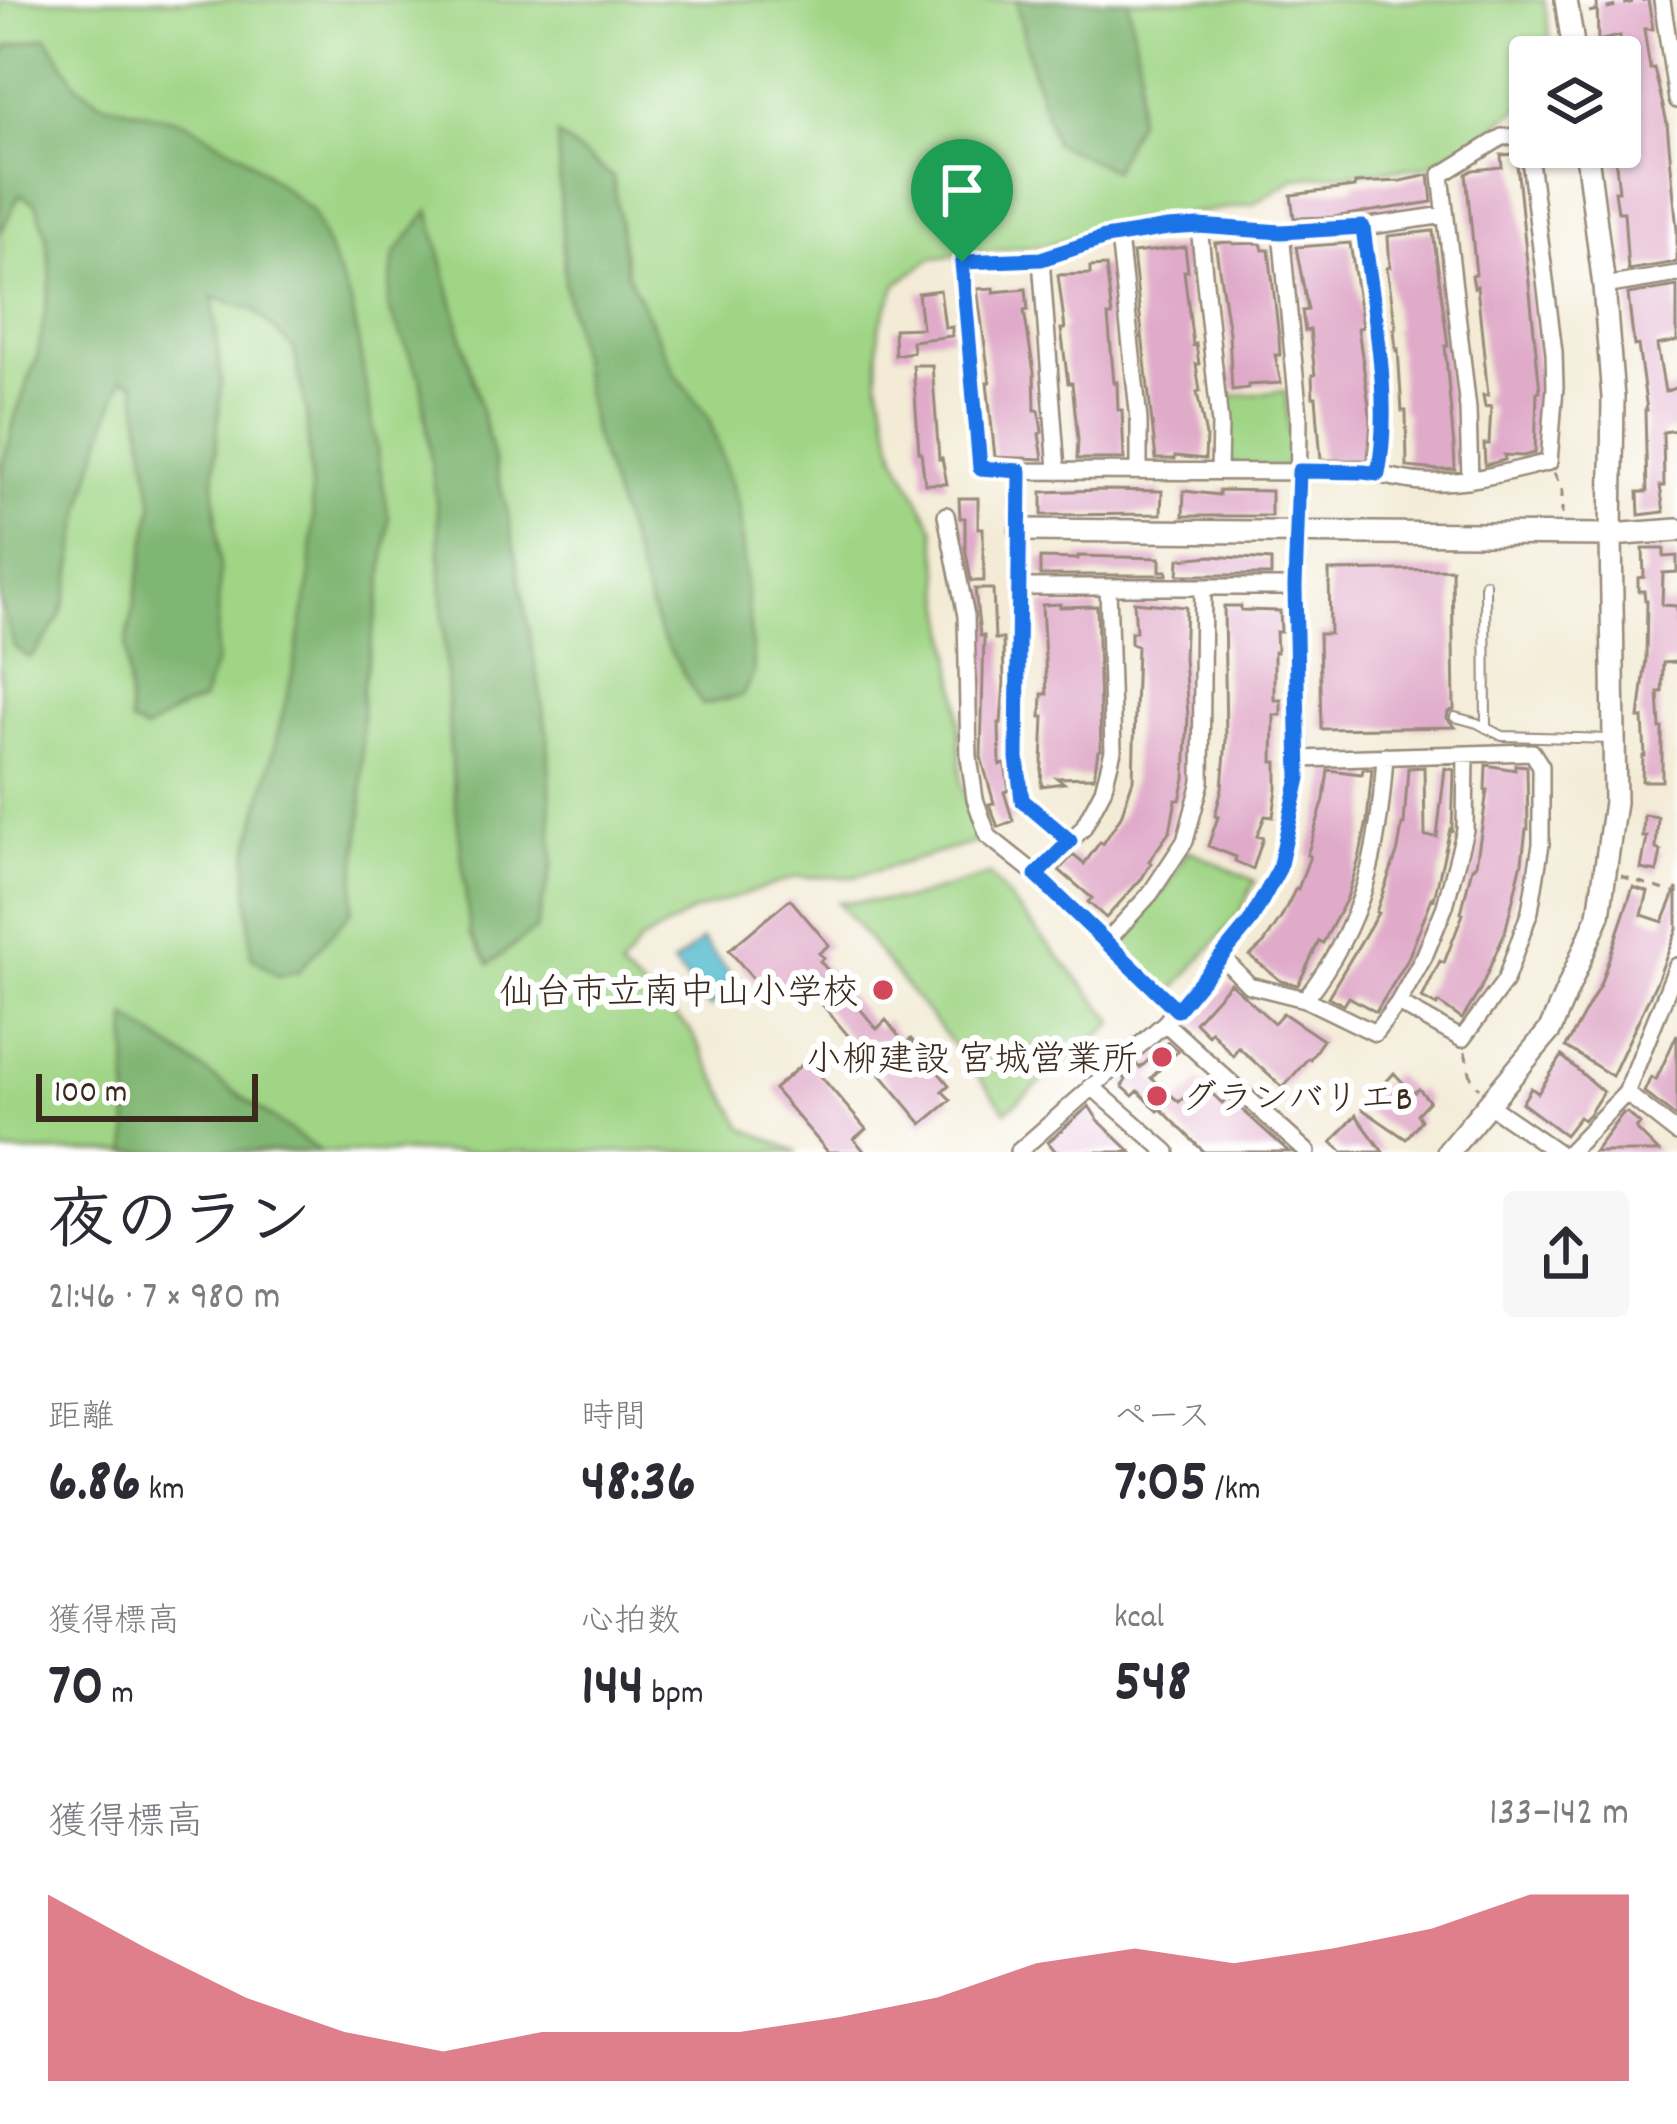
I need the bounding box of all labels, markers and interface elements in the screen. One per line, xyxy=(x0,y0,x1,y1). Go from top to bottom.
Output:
map controls xyxy=(1509,36,1641,168)
button: layers xyxy=(1509,36,1641,168)
pin xyxy=(911,139,1013,262)
icon: arrive xyxy=(929,157,995,223)
place label: 仙台市立南中山小学校 xyxy=(499,970,859,1022)
marker: 仙台市立南中山小学校 xyxy=(870,977,896,1003)
place label: 小柳建設 宮城営業所 xyxy=(806,1037,1138,1089)
marker: 小柳建設 宮城営業所 xyxy=(1149,1044,1175,1070)
scale bar xyxy=(36,1068,258,1121)
text: 100 m xyxy=(54,1071,127,1118)
place label: グランバリエB xyxy=(1181,1076,1413,1128)
marker: グランバリエB xyxy=(1144,1083,1170,1109)
text: 夜のラン xyxy=(48,1180,312,1274)
button: share xyxy=(1503,1191,1629,1317)
text: 21:46 · 7 × 980 m xyxy=(48,1272,281,1327)
text: 距離 xyxy=(48,1396,114,1443)
text: 時間 xyxy=(581,1396,647,1443)
text: ペース xyxy=(1114,1396,1211,1443)
text: 6.86 xyxy=(48,1443,141,1529)
text: 48:36 xyxy=(581,1443,696,1529)
text: 7:05 xyxy=(1114,1443,1207,1529)
text: km xyxy=(141,1468,185,1515)
text: /km xyxy=(1207,1468,1261,1515)
text: kcal xyxy=(1114,1596,1164,1643)
text: 獲得標高 xyxy=(48,1600,180,1647)
text: 心拍数 xyxy=(581,1600,680,1647)
text: 548 xyxy=(1114,1643,1191,1729)
text: 70 xyxy=(48,1647,104,1733)
text: 144 xyxy=(581,1647,644,1733)
text: m xyxy=(104,1672,134,1719)
text: bpm xyxy=(644,1672,704,1719)
text: 133–142 m xyxy=(1489,1788,1629,1843)
text: 獲得標高 xyxy=(48,1798,204,1853)

